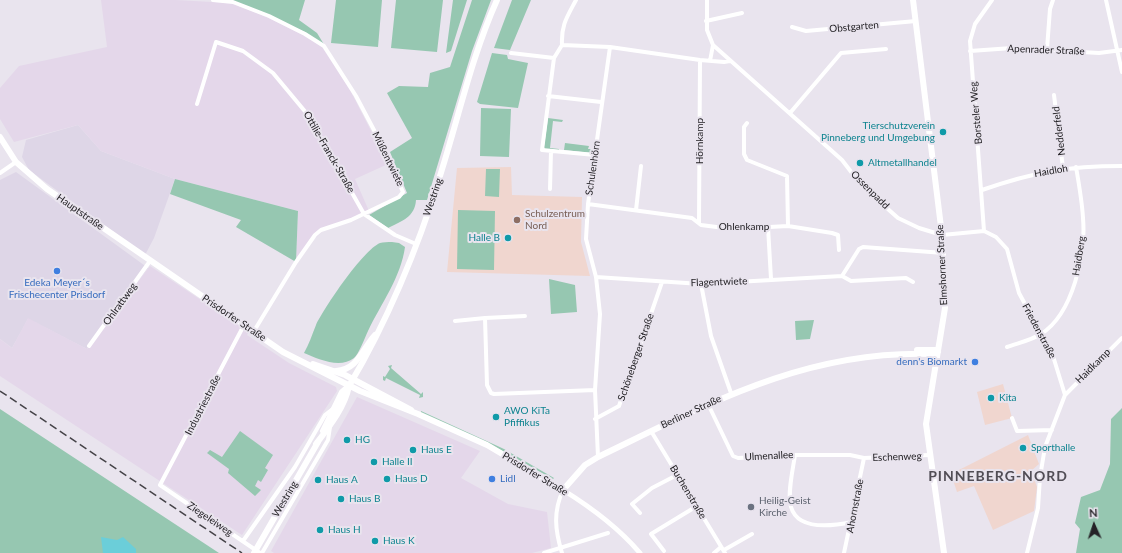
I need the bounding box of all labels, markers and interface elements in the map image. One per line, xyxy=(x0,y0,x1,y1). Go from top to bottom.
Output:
street label: Obstgarten xyxy=(829,19,879,35)
street label: Apenrader Straße xyxy=(1007,43,1085,57)
street label: Borsteler Weg xyxy=(967,81,985,145)
street label: Nedderfeld xyxy=(1050,106,1068,156)
street label: Ottilie-Franck-Straße xyxy=(301,109,357,195)
street label: Hörnkamp xyxy=(694,118,706,164)
place label: Tierschutzverein Pinneberg und Umgebung xyxy=(821,120,935,144)
marker: Tierschutzverein Pinneberg und Umgebung xyxy=(938,127,948,137)
street label: Müßentwiete xyxy=(370,130,406,188)
street label: Schulenhörn xyxy=(583,140,603,196)
place label: Altmetallhandel xyxy=(868,157,937,169)
marker: Altmetallhandel xyxy=(855,158,865,168)
street label: Haidloh xyxy=(1033,162,1069,180)
street label: Ossenpadd xyxy=(848,168,892,212)
street label: Westring xyxy=(421,176,445,218)
street label: Hauptstraße xyxy=(54,191,106,233)
place label: Schulzentrum Nord xyxy=(525,208,585,232)
marker: Schulzentrum Nord xyxy=(512,215,522,225)
street label: Ohlenkamp xyxy=(719,221,769,233)
street label: Elmshorner Straße xyxy=(934,224,950,306)
place label: Halle B xyxy=(469,232,500,244)
marker: Halle B xyxy=(503,233,513,243)
street label: Haidberg xyxy=(1070,235,1088,277)
marker: Edeka Meyer´s Frischecenter Prisdorf xyxy=(52,266,62,276)
street label: Flagentwiete xyxy=(690,275,748,289)
place label: Edeka Meyer´s Frischecenter Prisdorf xyxy=(9,277,105,300)
street label: Ohlrattweg xyxy=(101,280,139,328)
street label: Prisdorfer Straße xyxy=(200,292,268,344)
street label: Friedenstraße xyxy=(1019,301,1059,361)
street label: Schöneberger Straße xyxy=(615,312,657,402)
street label: Haidkamp xyxy=(1073,346,1113,386)
place label: denn's Biomarkt xyxy=(896,356,967,368)
marker: denn's Biomarkt xyxy=(970,357,980,367)
street label: Industriestraße xyxy=(183,373,223,437)
place label: Kita xyxy=(999,392,1017,404)
street label: Berliner Straße xyxy=(659,393,723,431)
marker: Kita xyxy=(986,393,996,403)
place label: AWO KiTa Pfiffikus xyxy=(504,405,550,428)
marker: AWO KiTa Pfiffikus xyxy=(491,412,501,422)
place label: HG xyxy=(355,434,370,446)
marker: HG xyxy=(342,435,352,445)
place label: Sporthalle xyxy=(1031,442,1075,454)
marker: Sporthalle xyxy=(1018,443,1028,453)
place label: Haus E xyxy=(421,444,452,456)
marker: Haus E xyxy=(408,445,418,455)
street label: Ulmenallee xyxy=(744,449,794,463)
street label: Prisdorfer Straße xyxy=(500,450,570,498)
street label: Eschenweg xyxy=(872,450,922,464)
place label: Halle II xyxy=(382,456,413,468)
marker: Halle II xyxy=(369,457,379,467)
street label: Buchenstraße xyxy=(667,463,709,521)
district label: PINNEBERG-NORD xyxy=(928,468,1068,484)
place label: Haus D xyxy=(395,473,428,485)
place label: Lidl xyxy=(500,473,515,485)
place label: Haus A xyxy=(326,474,358,486)
marker: Haus D xyxy=(382,474,392,484)
marker: Lidl xyxy=(487,474,497,484)
marker: Haus A xyxy=(313,475,323,485)
street label: Ahornstraße xyxy=(844,478,866,534)
street label: Westring xyxy=(270,479,300,519)
place label: Haus B xyxy=(349,493,380,505)
marker: Haus B xyxy=(336,494,346,504)
place label: Heilig-Geist Kirche xyxy=(759,495,811,518)
street label: Ziegeleiweg xyxy=(185,499,235,539)
marker: Heilig-Geist Kirche xyxy=(746,502,756,512)
north arrow xyxy=(1074,505,1114,545)
text: N xyxy=(1089,506,1098,519)
place label: Haus H xyxy=(328,524,361,536)
marker: Haus H xyxy=(315,525,325,535)
place label: Haus K xyxy=(383,535,415,547)
marker: Haus K xyxy=(370,536,380,546)

